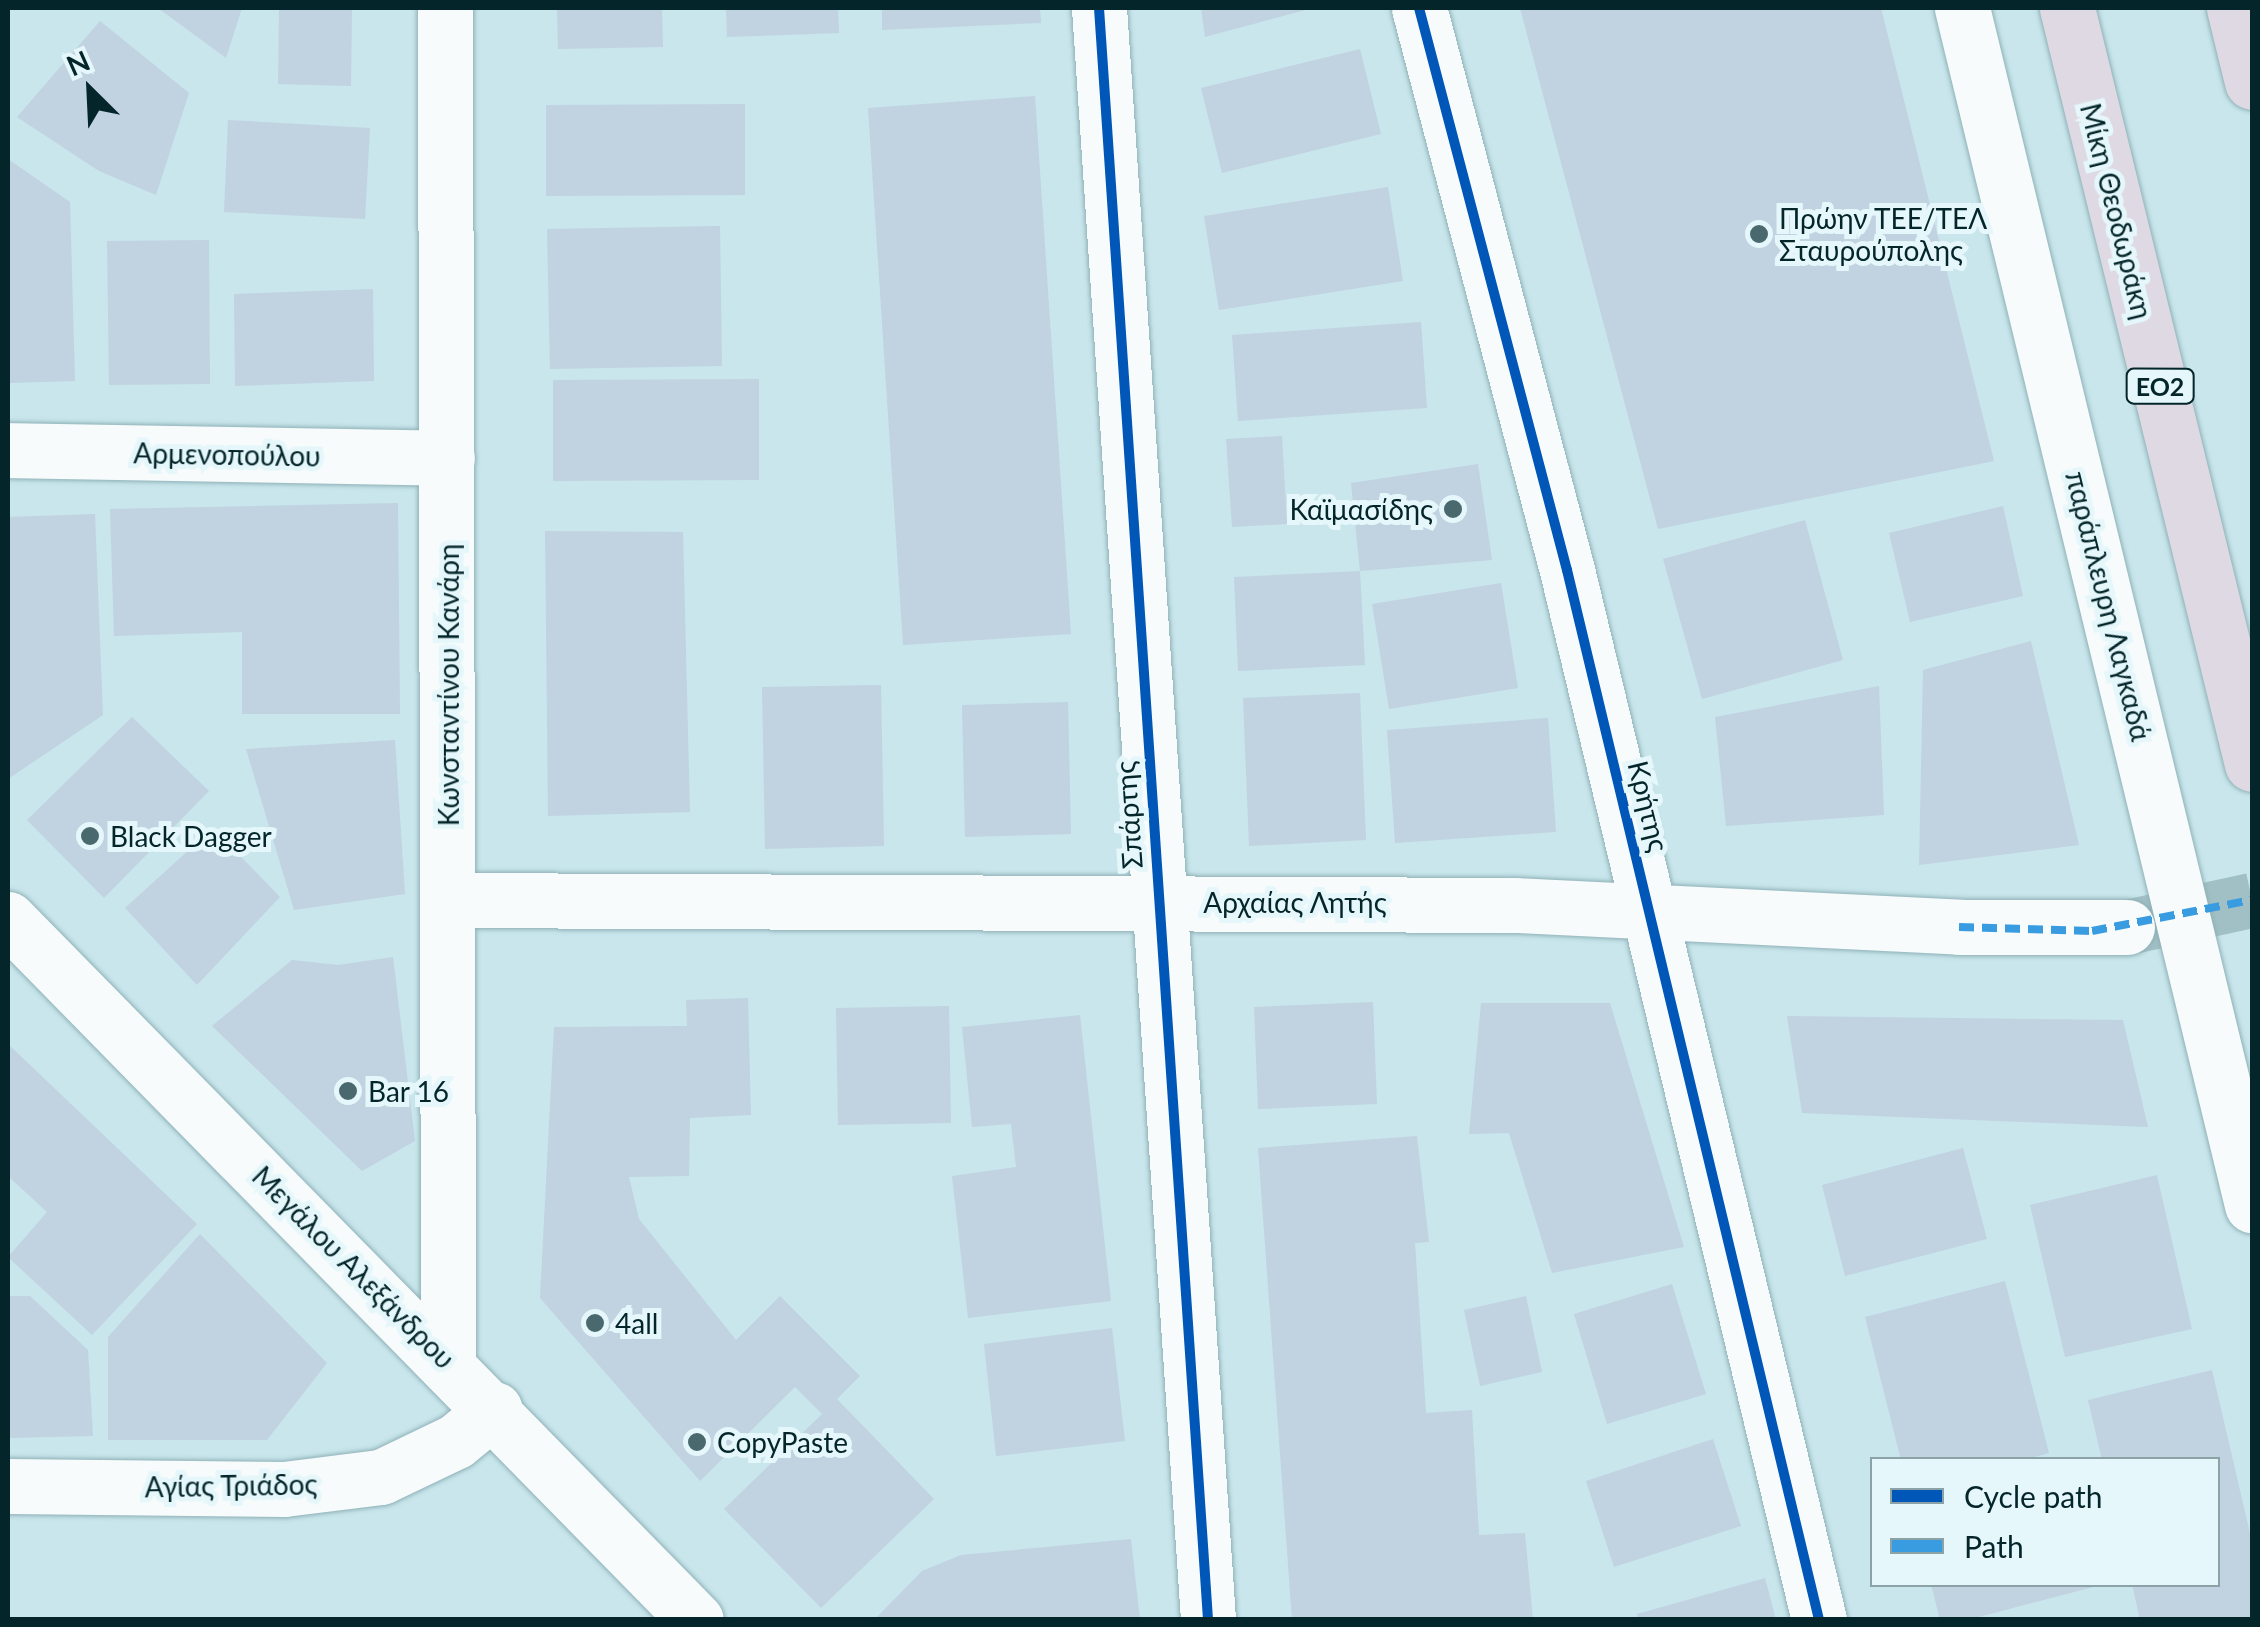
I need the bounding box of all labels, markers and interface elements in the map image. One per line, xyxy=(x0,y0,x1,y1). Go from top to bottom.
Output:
north arrow xyxy=(40,40,140,140)
text: N xyxy=(61,43,95,83)
street label: Μίκη Θεοδωράκη xyxy=(2074,100,2160,322)
place label: Πρώην ΤΕΕ/ΤΕΛ Σταυρούπολης xyxy=(1779,201,1988,267)
marker: Πρώην ΤΕΕ/ΤΕΛ Σταυρούπολης xyxy=(1748,223,1770,245)
road number: ΕΟ2 xyxy=(2125,366,2195,406)
street label: Αρμενοπούλου xyxy=(133,436,321,472)
street label: παράπλευρη Λαγκαδά xyxy=(2059,467,2159,745)
place label: Καϊμασίδης xyxy=(1290,492,1433,526)
marker: Καϊμασίδης xyxy=(1442,498,1464,520)
street label: Κωνσταντίνου Κανάρη xyxy=(431,544,465,826)
street label: Κρήτης xyxy=(1621,757,1677,855)
street label: Σπάρτης xyxy=(1107,760,1149,870)
place label: Black Dagger xyxy=(110,819,272,853)
marker: Black Dagger xyxy=(79,825,101,847)
street label: Αρχαίας Λητής xyxy=(1203,885,1387,919)
place label: Bar 16 xyxy=(368,1074,450,1108)
marker: Bar 16 xyxy=(337,1080,359,1102)
street label: Μεγάλου Αλεξάνδρου xyxy=(246,1159,462,1375)
place label: 4all xyxy=(615,1306,658,1340)
marker: 4all xyxy=(584,1312,606,1334)
place label: CopyPaste xyxy=(717,1425,848,1459)
marker: CopyPaste xyxy=(686,1431,708,1453)
legend xyxy=(1870,1457,2220,1587)
street label: Αγίας Τριάδος xyxy=(144,1467,318,1503)
text: Cycle path xyxy=(1964,1478,2103,1514)
text: Path xyxy=(1964,1528,2024,1564)

